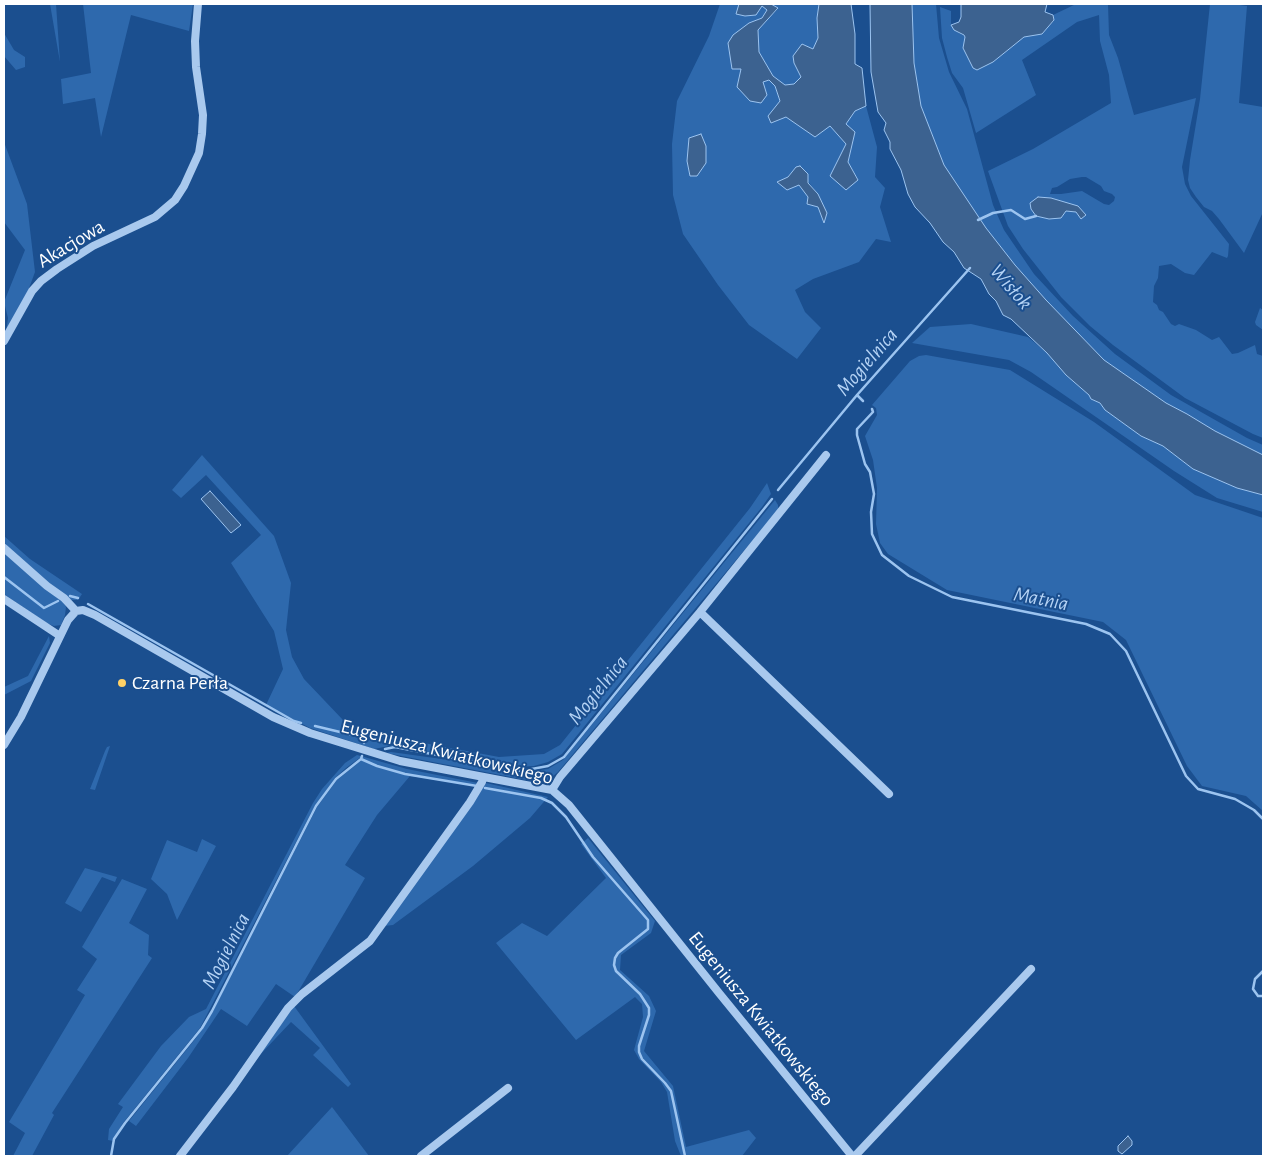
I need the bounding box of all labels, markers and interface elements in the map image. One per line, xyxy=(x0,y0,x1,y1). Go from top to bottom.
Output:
street label: Akacjowa xyxy=(33,215,109,273)
water label: Wisłok xyxy=(984,259,1038,315)
water label: Mogielnica xyxy=(831,323,903,401)
water label: Matnia xyxy=(1012,581,1070,617)
water label: Mogielnica xyxy=(563,650,633,730)
place label: Czarna Perła xyxy=(132,671,228,695)
marker: Czarna Perła xyxy=(116,677,128,689)
street label: Eugeniusza Kwiatkowskiego xyxy=(338,714,556,790)
water label: Mogielnica xyxy=(196,909,256,993)
street label: Eugeniusza Kwiatkowskiego xyxy=(683,927,839,1111)

